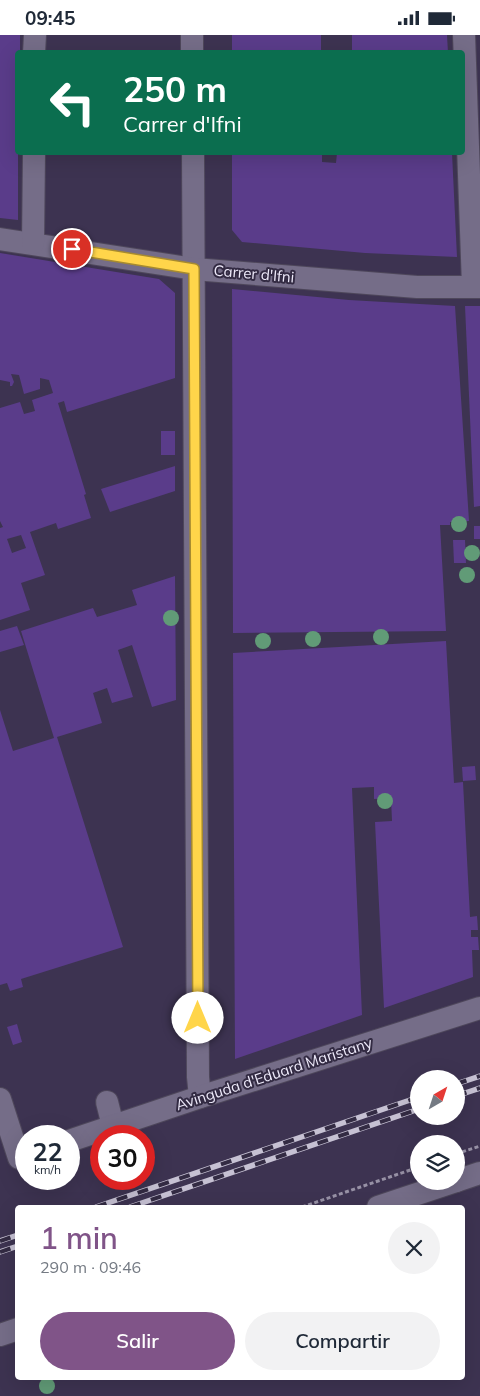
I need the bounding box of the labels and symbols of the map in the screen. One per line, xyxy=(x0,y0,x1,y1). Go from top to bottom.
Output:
pin xyxy=(51,228,93,270)
street label: Carrer d'Ifni xyxy=(213,261,295,286)
position arrow xyxy=(171,991,223,1043)
street label: Avinguda d'Eduard Maristany xyxy=(173,1033,375,1114)
north arrow xyxy=(410,1070,465,1125)
speed limit sign: 30 xyxy=(90,1125,155,1190)

